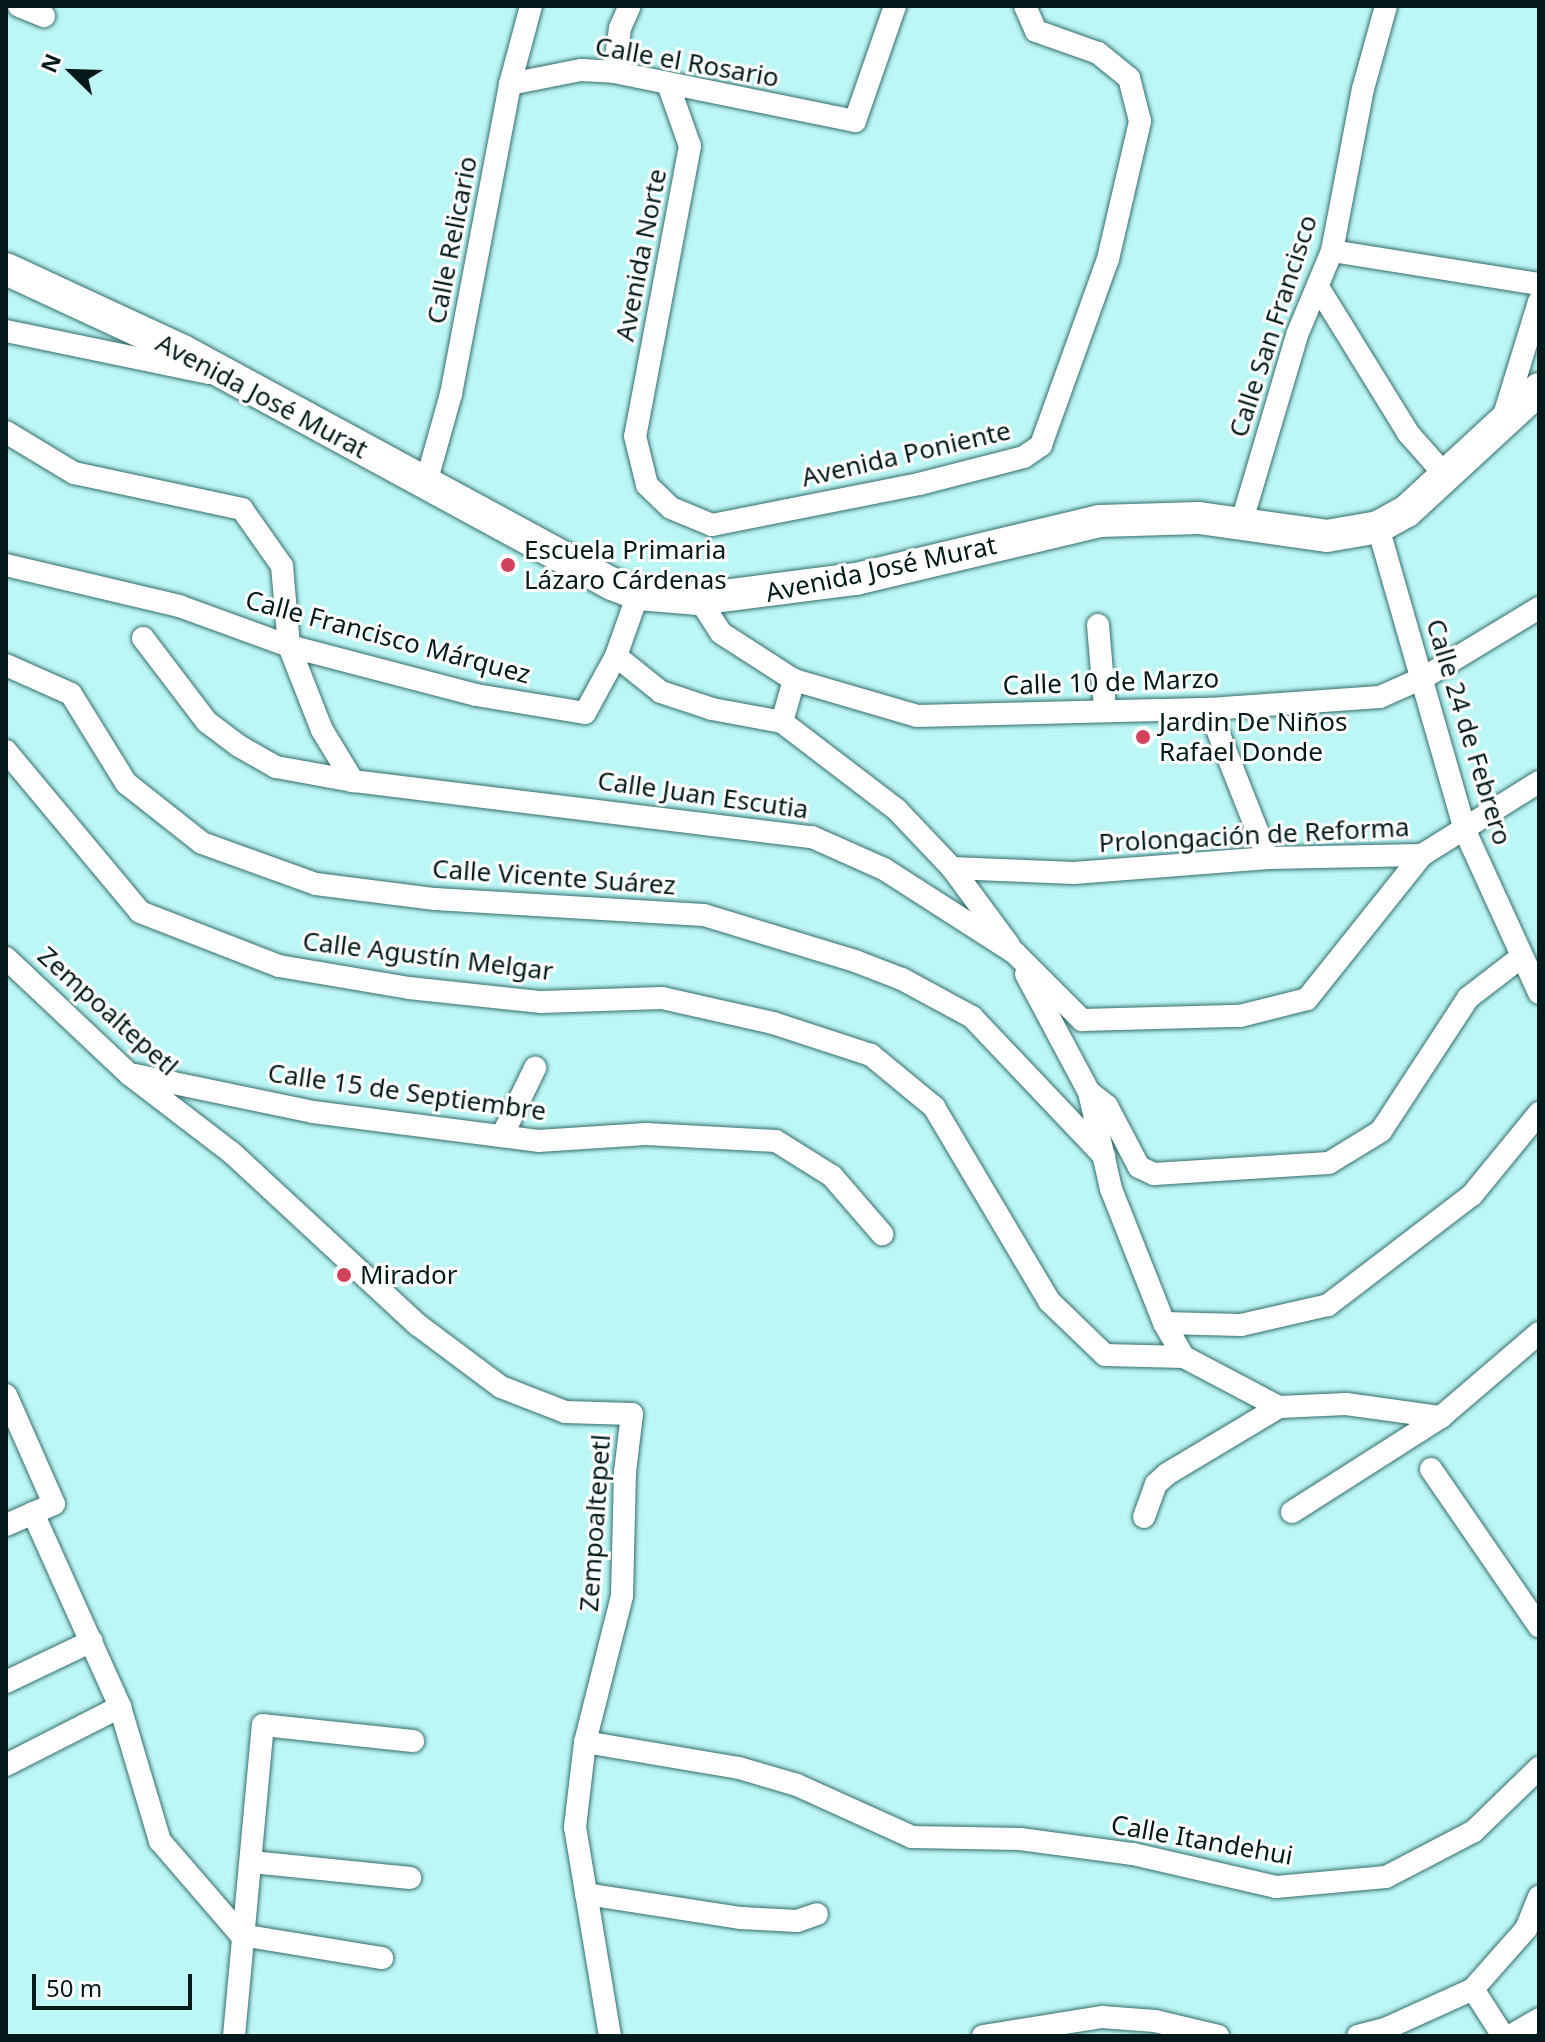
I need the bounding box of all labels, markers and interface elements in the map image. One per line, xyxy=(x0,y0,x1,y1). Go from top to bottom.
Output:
street label: Calle el Rosario xyxy=(593,30,781,94)
north arrow xyxy=(32,32,112,112)
text: N xyxy=(33,49,67,77)
street label: Calle Relicario xyxy=(420,153,484,327)
street label: Avenida Norte xyxy=(609,166,673,344)
street label: Calle San Francisco xyxy=(1222,211,1324,441)
street label: Avenida José Murat xyxy=(151,327,373,465)
street label: Avenida Poniente xyxy=(798,415,1014,493)
street label: Avenida José Murat xyxy=(763,529,999,609)
place label: Escuela Primaria Lázaro Cárdenas xyxy=(524,534,727,596)
marker: Escuela Primaria Lázaro Cárdenas xyxy=(499,556,517,574)
street label: Calle Francisco Márquez xyxy=(242,584,534,690)
street label: Calle 24 de Febrero xyxy=(1420,615,1518,849)
street label: Calle 10 de Marzo xyxy=(1002,663,1220,701)
place label: Jardin De Niños Rafael Donde xyxy=(1159,706,1348,768)
marker: Jardin De Niños Rafael Donde xyxy=(1134,728,1152,746)
street label: Calle Juan Escutia xyxy=(596,765,810,825)
street label: Prolongación de Reforma xyxy=(1098,811,1410,859)
street label: Calle Vicente Suárez xyxy=(431,853,677,901)
street label: Calle Agustín Melgar xyxy=(301,925,555,987)
street label: Zempoaltepetl xyxy=(32,940,184,1082)
street label: Calle 15 de Septiembre xyxy=(266,1057,548,1127)
place label: Mirador xyxy=(360,1259,458,1291)
marker: Mirador xyxy=(335,1266,353,1284)
street label: Zempoaltepetl xyxy=(573,1433,617,1613)
street label: Calle Itandehui xyxy=(1109,1809,1295,1871)
scale bar xyxy=(36,1958,196,2008)
text: 50 m xyxy=(46,1971,102,2004)

